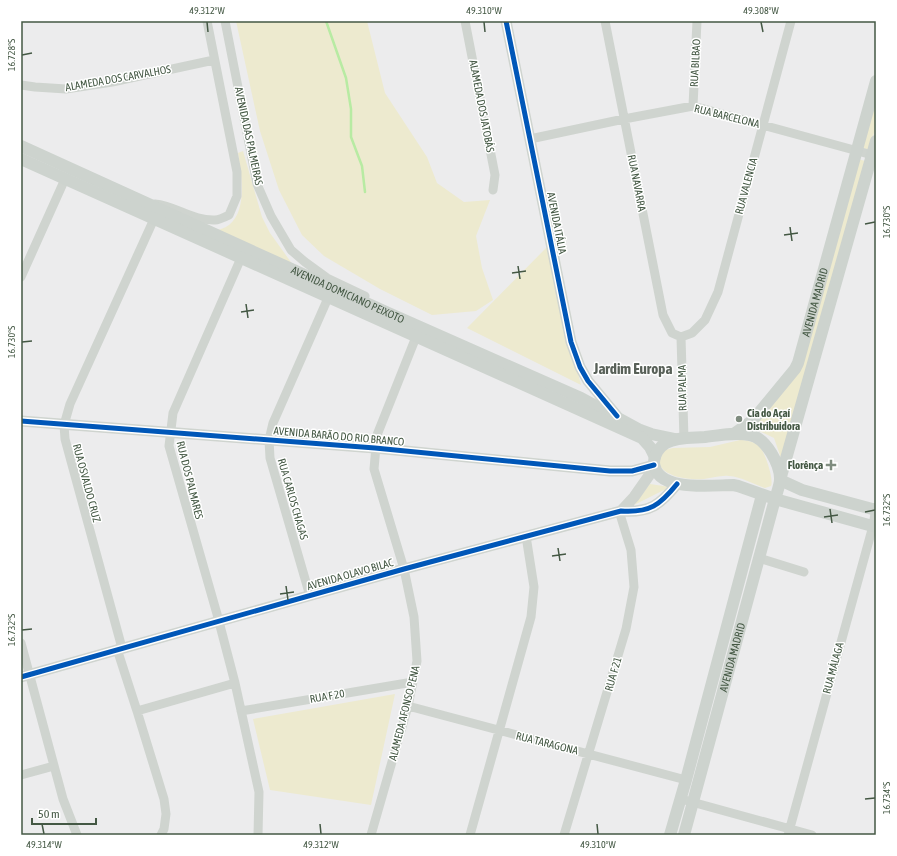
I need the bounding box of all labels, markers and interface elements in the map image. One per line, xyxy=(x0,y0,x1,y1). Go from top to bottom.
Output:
text: 49.312°W xyxy=(189,5,225,16)
text: 49.310°W xyxy=(466,5,502,16)
text: 49.308°W xyxy=(743,5,779,16)
text: 16.728°S xyxy=(6,39,17,71)
street label: RUA BILBAO xyxy=(688,39,702,87)
street label: ALAMEDA DOS JATOBÁS xyxy=(467,59,497,153)
street label: ALAMEDA DOS CARVALHOS xyxy=(64,63,172,93)
street label: AVENIDA DAS PALMEIRAS xyxy=(233,86,265,187)
street label: RUA BARCELONA xyxy=(693,102,761,130)
street label: RUA NAVARRA xyxy=(626,154,648,213)
street label: RUA VALENCIA xyxy=(733,156,759,216)
street label: AVENIDA ITÁLIA xyxy=(545,191,569,255)
text: 16.730°S xyxy=(881,206,892,238)
street label: AVENIDA DOMICIANO PEIXOTO xyxy=(289,264,406,325)
street label: AVENIDA MADRID xyxy=(800,266,830,338)
text: 16.730°S xyxy=(6,326,17,358)
district label: Jardim Europa xyxy=(593,360,672,377)
street label: RUA PALMA xyxy=(676,364,688,411)
place label: Cia do Açaí Distribuidora xyxy=(747,407,800,432)
marker: Cia do Açaí Distribuidora xyxy=(734,414,744,424)
street label: AVENIDA BARÃO DO RIO BRANCO xyxy=(273,424,405,448)
street label: RUA DOS PALMARES xyxy=(175,440,206,521)
street label: RUA OSVALDO CRUZ xyxy=(71,442,103,524)
street label: RUA CARLOS CHAGAS xyxy=(276,457,310,541)
place label: Florênça xyxy=(788,459,823,471)
marker: Florênça xyxy=(826,460,836,470)
text: 16.732°S xyxy=(881,494,892,526)
street label: AVENIDA OLAVO BILAC xyxy=(305,556,395,592)
text: 16.732°S xyxy=(6,614,17,646)
street label: AVENIDA MADRID xyxy=(717,622,747,693)
street label: RUA MÁLAGA xyxy=(820,640,846,695)
street label: RUA F 21 xyxy=(602,655,624,693)
street label: ALAMEDA AFONSO PENA xyxy=(386,664,422,762)
street label: RUA F 20 xyxy=(309,687,345,705)
street label: RUA TARAGONA xyxy=(515,729,580,757)
text: 16.734°S xyxy=(881,782,892,814)
scale bar xyxy=(32,800,96,826)
text: 50 m xyxy=(38,807,60,821)
text: 49.314°W xyxy=(26,839,62,850)
text: 49.312°W xyxy=(303,839,339,850)
text: 49.310°W xyxy=(580,839,616,850)

